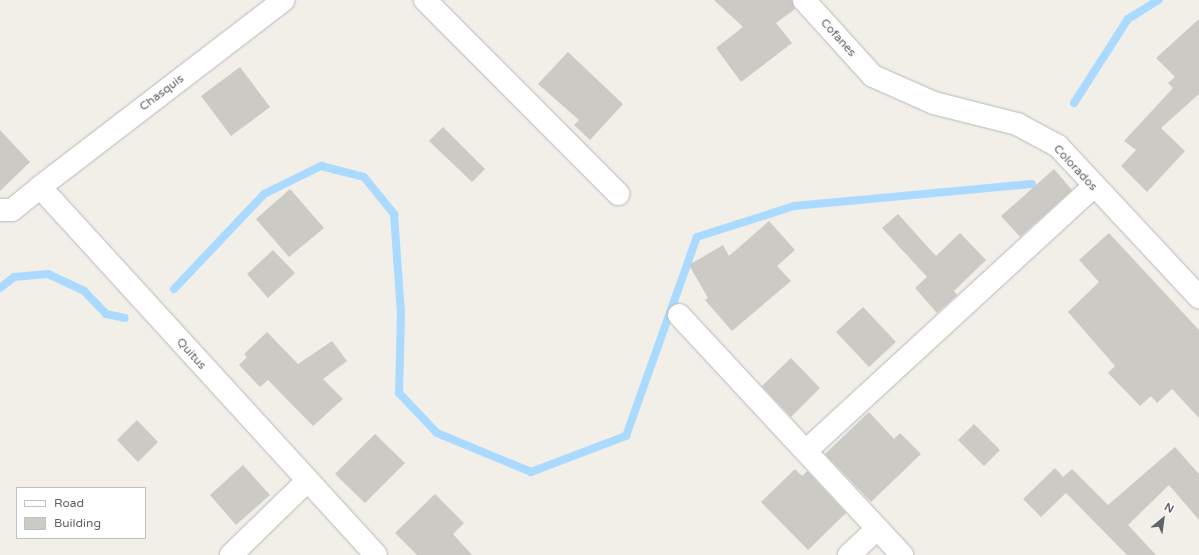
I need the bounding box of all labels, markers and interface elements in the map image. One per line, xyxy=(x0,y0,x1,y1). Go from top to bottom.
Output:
street label: Cofanes xyxy=(817,16,859,60)
street label: Chasquis xyxy=(137,72,187,114)
street label: Colorados xyxy=(1050,142,1100,194)
street label: Quitus xyxy=(173,335,209,373)
legend xyxy=(16,487,146,539)
text: Road xyxy=(54,496,84,510)
north arrow xyxy=(1143,499,1183,539)
text: N xyxy=(1162,500,1176,516)
text: Building xyxy=(54,516,101,530)

